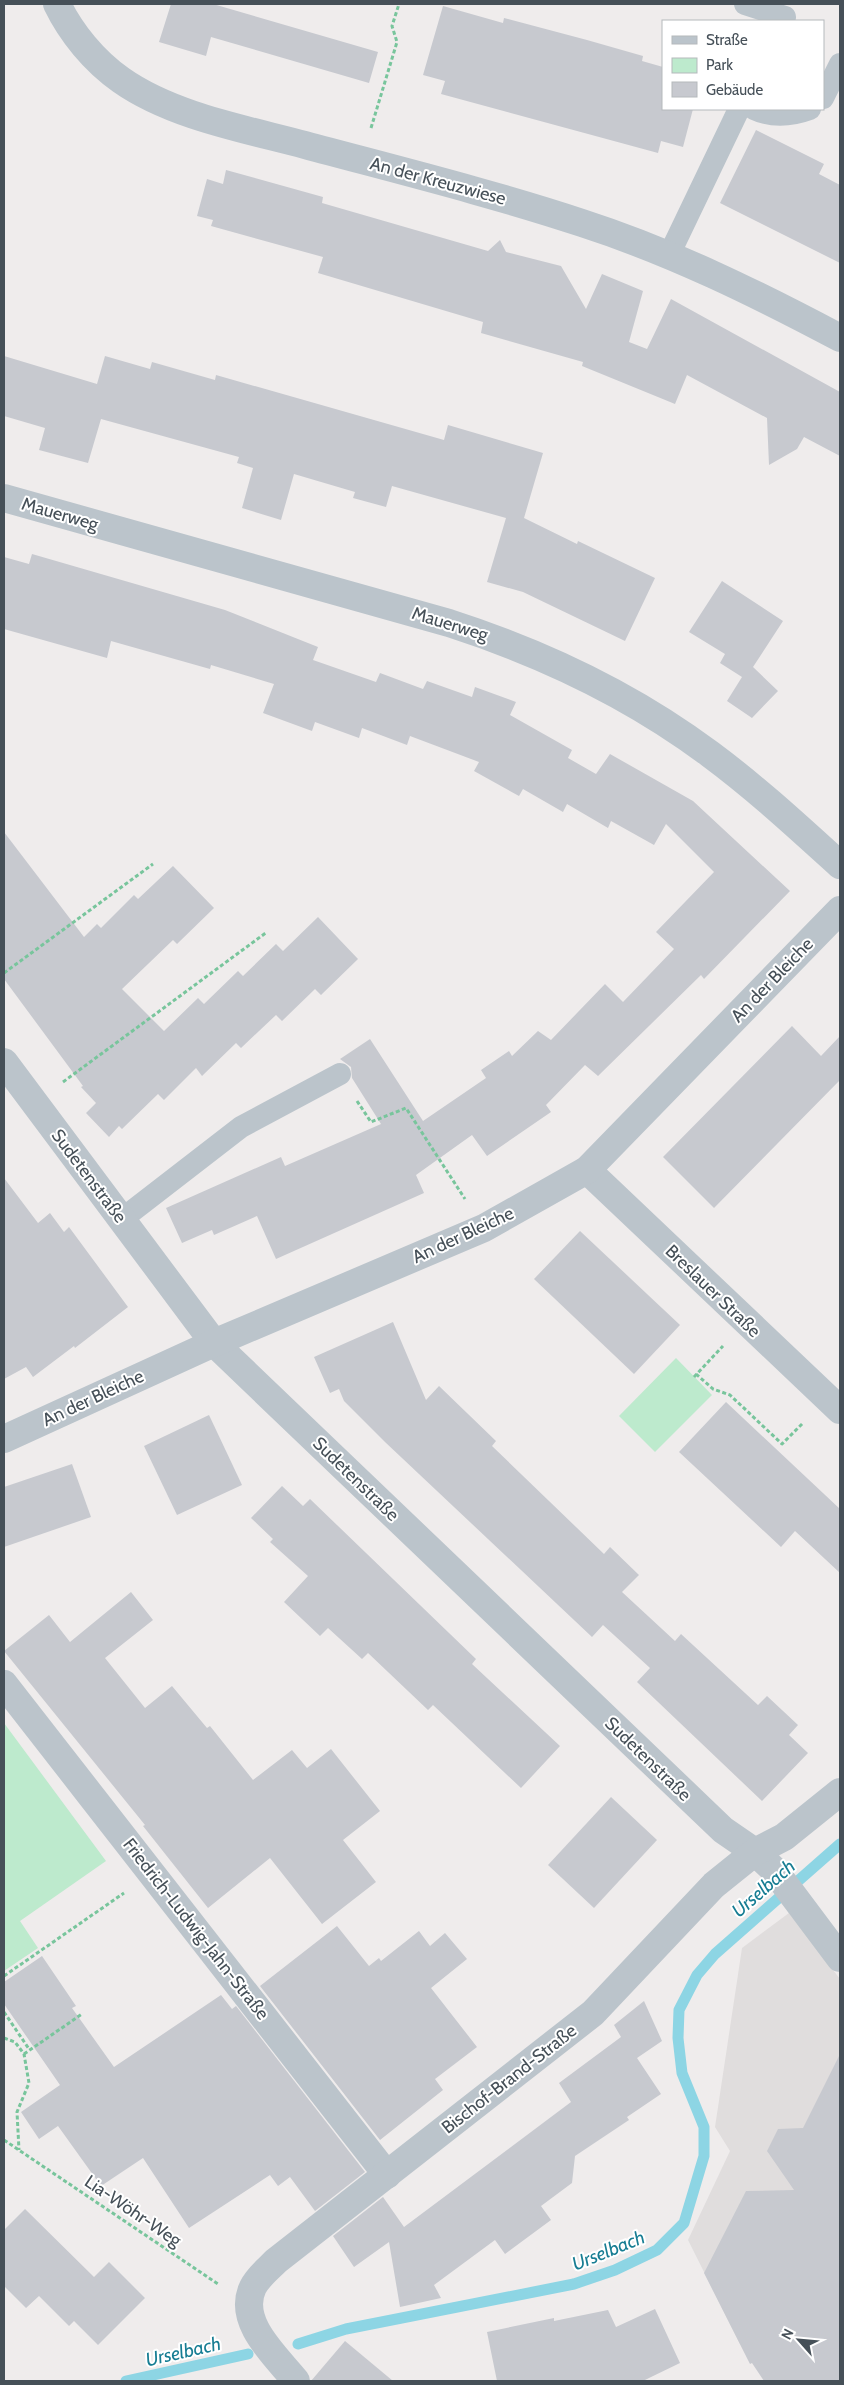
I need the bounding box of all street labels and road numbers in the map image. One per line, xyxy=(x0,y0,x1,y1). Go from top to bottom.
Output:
street label: An der Kreuzwiese xyxy=(368,152,508,210)
street label: Mauerweg xyxy=(19,493,102,536)
street label: Mauerweg xyxy=(409,602,492,646)
street label: An der Bleiche xyxy=(726,933,818,1027)
street label: Sudetenstraße xyxy=(47,1125,131,1227)
street label: An der Bleiche xyxy=(409,1202,517,1268)
street label: Breslauer Straße xyxy=(661,1240,765,1342)
street label: An der Bleiche xyxy=(39,1365,147,1431)
street label: Sudetenstraße xyxy=(308,1432,404,1526)
street label: Sudetenstraße xyxy=(600,1712,696,1806)
street label: Friedrich-Ludwig-Jahn-Straße xyxy=(118,1834,274,2024)
street label: Bischof-Brand-Straße xyxy=(437,2020,581,2138)
street label: Lia-Wöhr-Weg xyxy=(80,2171,187,2252)

